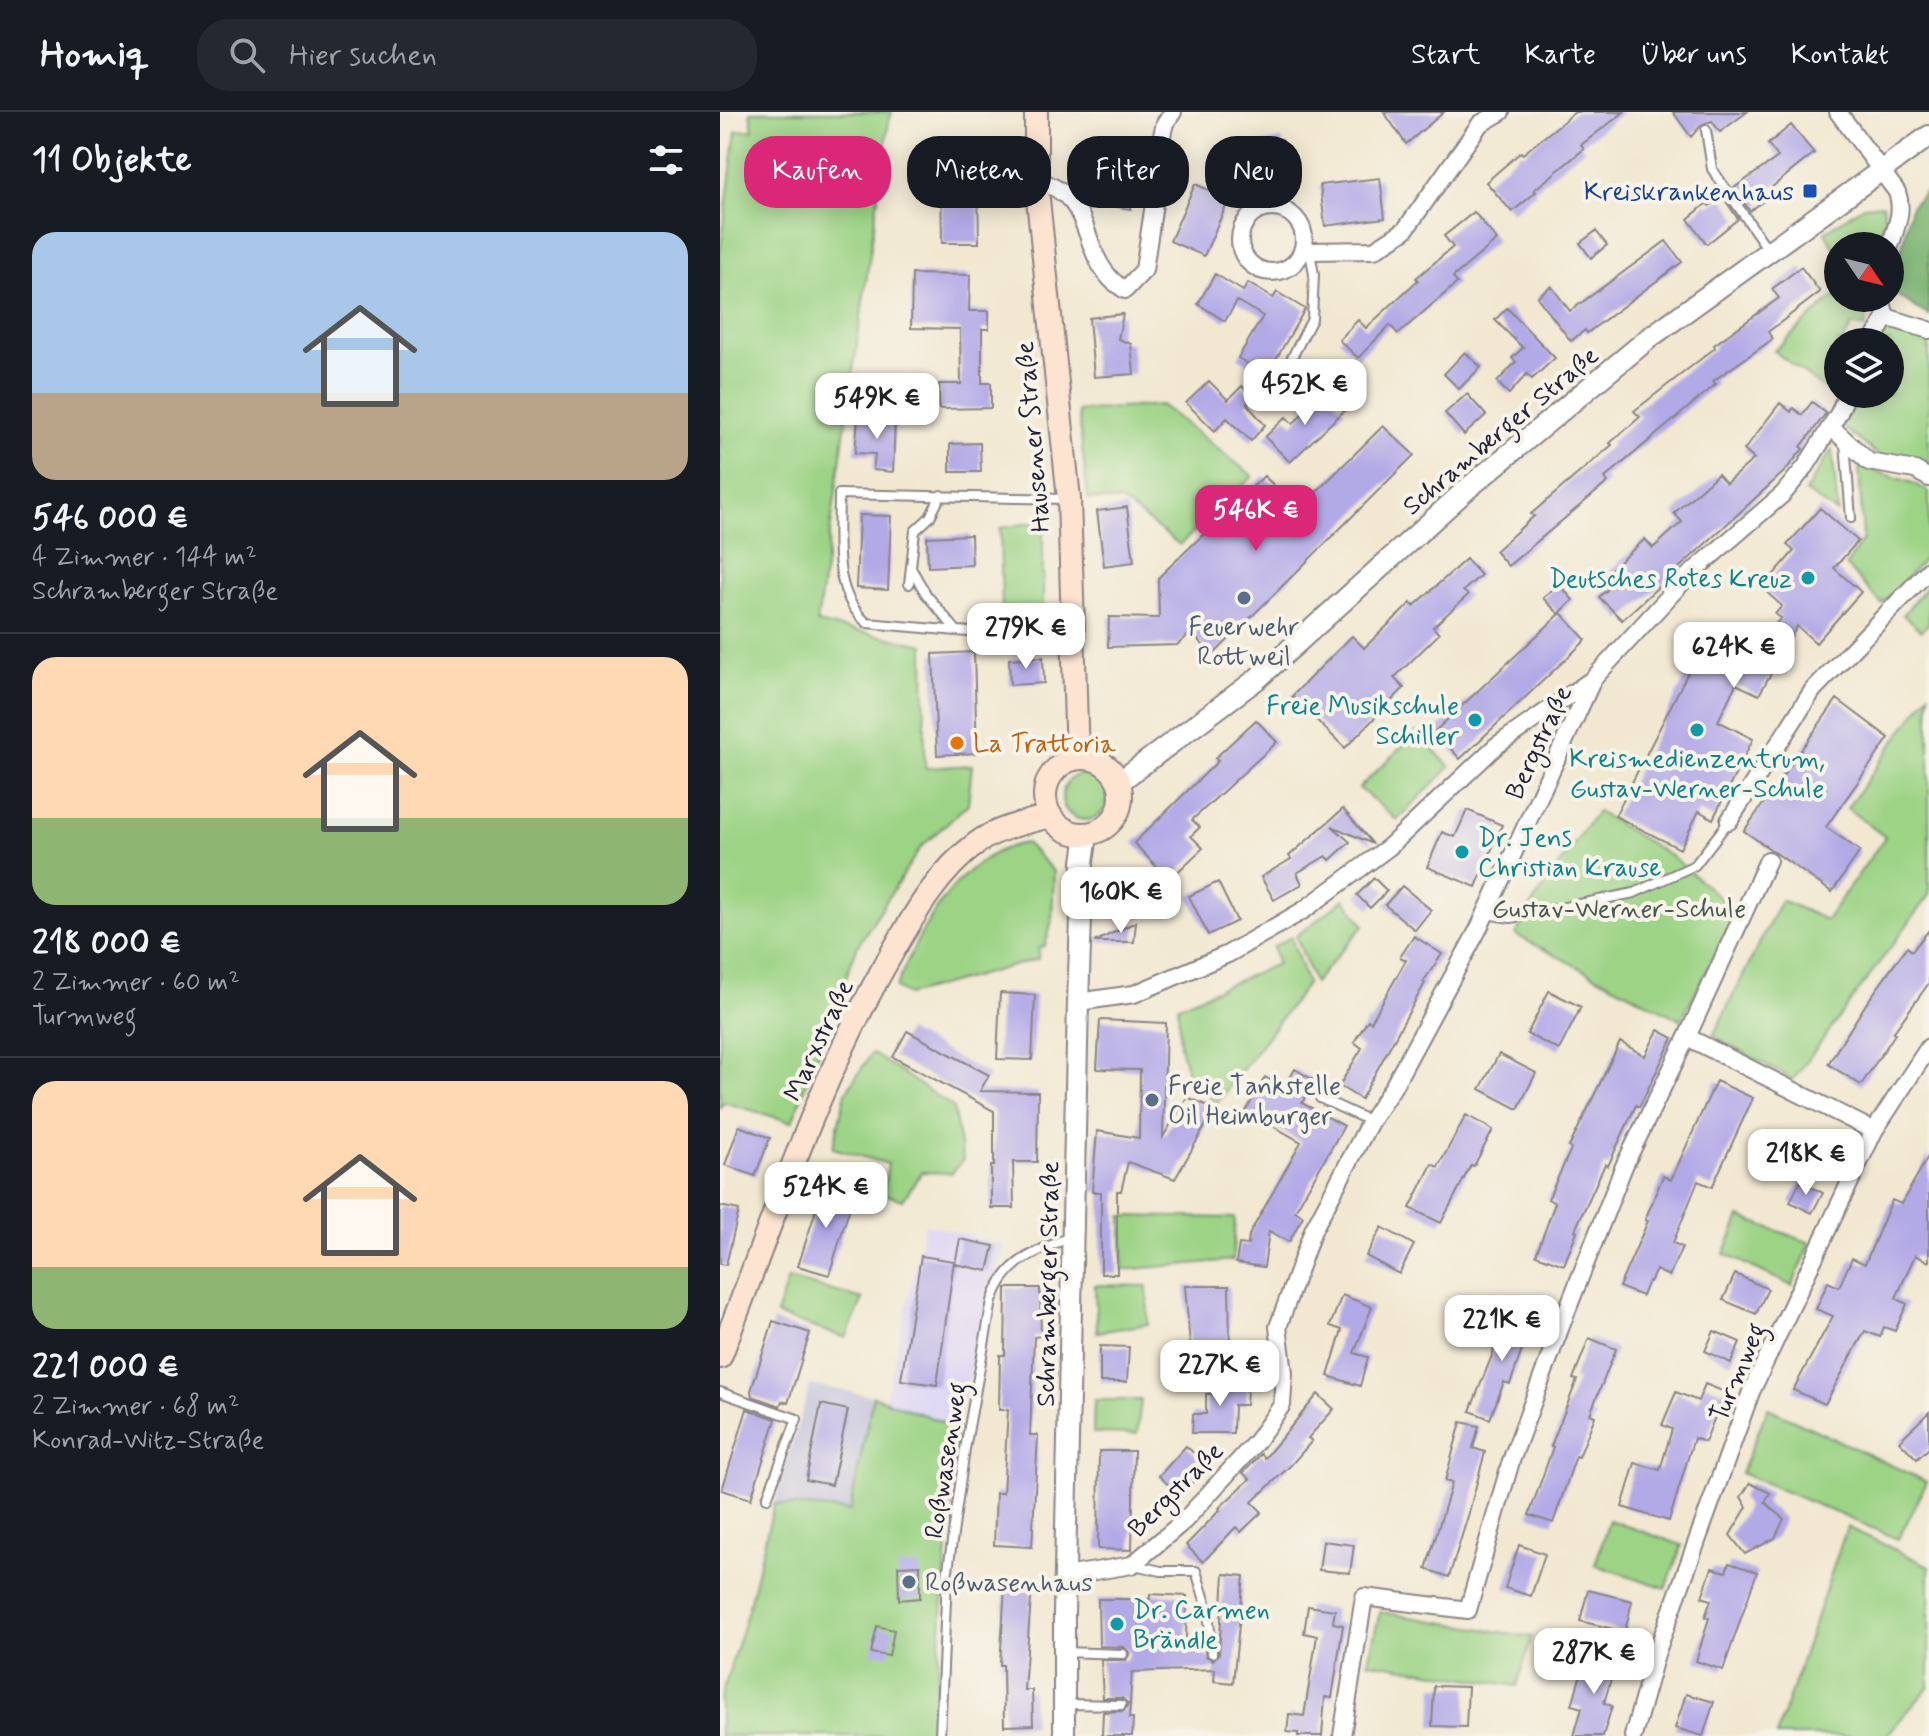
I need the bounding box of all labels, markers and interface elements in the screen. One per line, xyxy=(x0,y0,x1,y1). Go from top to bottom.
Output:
search box xyxy=(197,19,757,91)
text: Homiq xyxy=(40,31,149,80)
icon: search xyxy=(225,33,269,77)
text: Hier suchen xyxy=(289,36,437,75)
text: Start xyxy=(1411,37,1480,74)
text: Karte xyxy=(1524,37,1596,74)
text: Über uns xyxy=(1640,37,1747,74)
text: Kontakt xyxy=(1791,37,1889,74)
chip: Kaufen xyxy=(744,136,891,208)
chip: Mieten xyxy=(907,136,1051,208)
chip: Filter xyxy=(1067,136,1189,208)
chip: Neu xyxy=(1205,136,1302,208)
text: 11 Objekte xyxy=(32,138,192,183)
icon: filters xyxy=(644,138,688,182)
place label: Kreiskrankenhaus xyxy=(1584,176,1794,210)
marker: Kreiskrankenhaus xyxy=(1801,182,1819,200)
north arrow xyxy=(1824,232,1904,312)
map controls xyxy=(1824,232,1904,408)
icon: home xyxy=(288,284,432,428)
button: layers xyxy=(1824,328,1904,408)
street label: Schramberger Straße xyxy=(1396,339,1608,526)
street label: Hausener Straße xyxy=(1009,340,1059,534)
pin: 452K € xyxy=(1240,359,1370,427)
text: 452K € xyxy=(1262,368,1348,402)
pin: 549K € xyxy=(812,373,942,441)
text: 549K € xyxy=(833,382,921,416)
pin: 546K € xyxy=(1191,485,1321,553)
text: 546K € xyxy=(1213,494,1299,528)
text: 546 000 € xyxy=(32,496,189,541)
text: 4 Zimmer · 144 m² xyxy=(32,541,257,575)
place label: Deutsches Rotes Kreuz xyxy=(1549,563,1792,597)
marker: Deutsches Rotes Kreuz xyxy=(1799,569,1817,587)
text: Schramberger Straße xyxy=(32,575,278,609)
marker: Feuerwehr Rottweil xyxy=(1235,589,1253,607)
pin: 279K € xyxy=(961,603,1091,671)
place label: Feuerwehr Rottweil xyxy=(1188,611,1300,675)
text: 279K € xyxy=(985,612,1067,646)
pin: 624K € xyxy=(1669,622,1799,690)
text: 624K € xyxy=(1692,631,1776,665)
street label: Bergstraße xyxy=(1499,680,1583,806)
place label: Freie Musikschule Schiller xyxy=(1266,690,1460,754)
icon: home xyxy=(288,709,432,853)
marker: Freie Musikschule Schiller xyxy=(1466,711,1484,729)
marker: Kreismedienzentrum, Gustav-Werner-Schule xyxy=(1688,721,1706,739)
place label: La Trattoria xyxy=(973,728,1116,762)
marker: La Trattoria xyxy=(948,734,966,752)
place label: Kreismedienzentrum, Gustav-Werner-Schule xyxy=(1569,743,1825,807)
place label: Dr. Jens Christian Krause xyxy=(1478,822,1661,886)
marker: Dr. Jens Christian Krause xyxy=(1453,843,1471,861)
pin: 160K € xyxy=(1056,867,1186,935)
text: 160K € xyxy=(1079,876,1163,910)
park label: Gustav-Werner-Schule xyxy=(1492,893,1746,927)
text: 218 000 € xyxy=(32,921,181,966)
text: 2 Zimmer · 60 m² xyxy=(32,966,240,1000)
street label: Marxstraße xyxy=(777,974,863,1107)
text: Turmweg xyxy=(32,1000,137,1034)
place label: Freie Tankstelle Oil Heimburger xyxy=(1168,1070,1341,1134)
marker: Freie Tankstelle Oil Heimburger xyxy=(1143,1091,1161,1109)
pin: 218K € xyxy=(1741,1129,1871,1197)
icon: home xyxy=(288,1133,432,1277)
text: 218K € xyxy=(1766,1138,1846,1172)
street label: Schramberger Straße xyxy=(1030,1161,1071,1407)
pin: 524K € xyxy=(761,1162,891,1230)
text: 524K € xyxy=(782,1171,870,1205)
pin: 221K € xyxy=(1437,1295,1567,1363)
text: 221K € xyxy=(1462,1304,1542,1338)
street label: Turmweg xyxy=(1703,1318,1778,1429)
pin: 227K € xyxy=(1155,1340,1285,1408)
text: 221 000 € xyxy=(32,1345,179,1390)
text: 227K € xyxy=(1178,1349,1262,1383)
street label: Roßwasenweg xyxy=(918,1380,979,1541)
text: 2 Zimmer · 68 m² xyxy=(32,1390,239,1424)
text: Konrad-Witz-Straße xyxy=(32,1424,264,1458)
street label: Bergstraße xyxy=(1121,1435,1233,1547)
place label: Roßwasenhaus xyxy=(925,1567,1093,1601)
marker: Roßwasenhaus xyxy=(900,1573,918,1591)
place label: Dr. Carmen Brändle xyxy=(1133,1594,1270,1658)
marker: Dr. Carmen Brändle xyxy=(1108,1615,1126,1633)
pin: 287K € xyxy=(1529,1628,1659,1696)
text: 287K € xyxy=(1552,1637,1636,1671)

